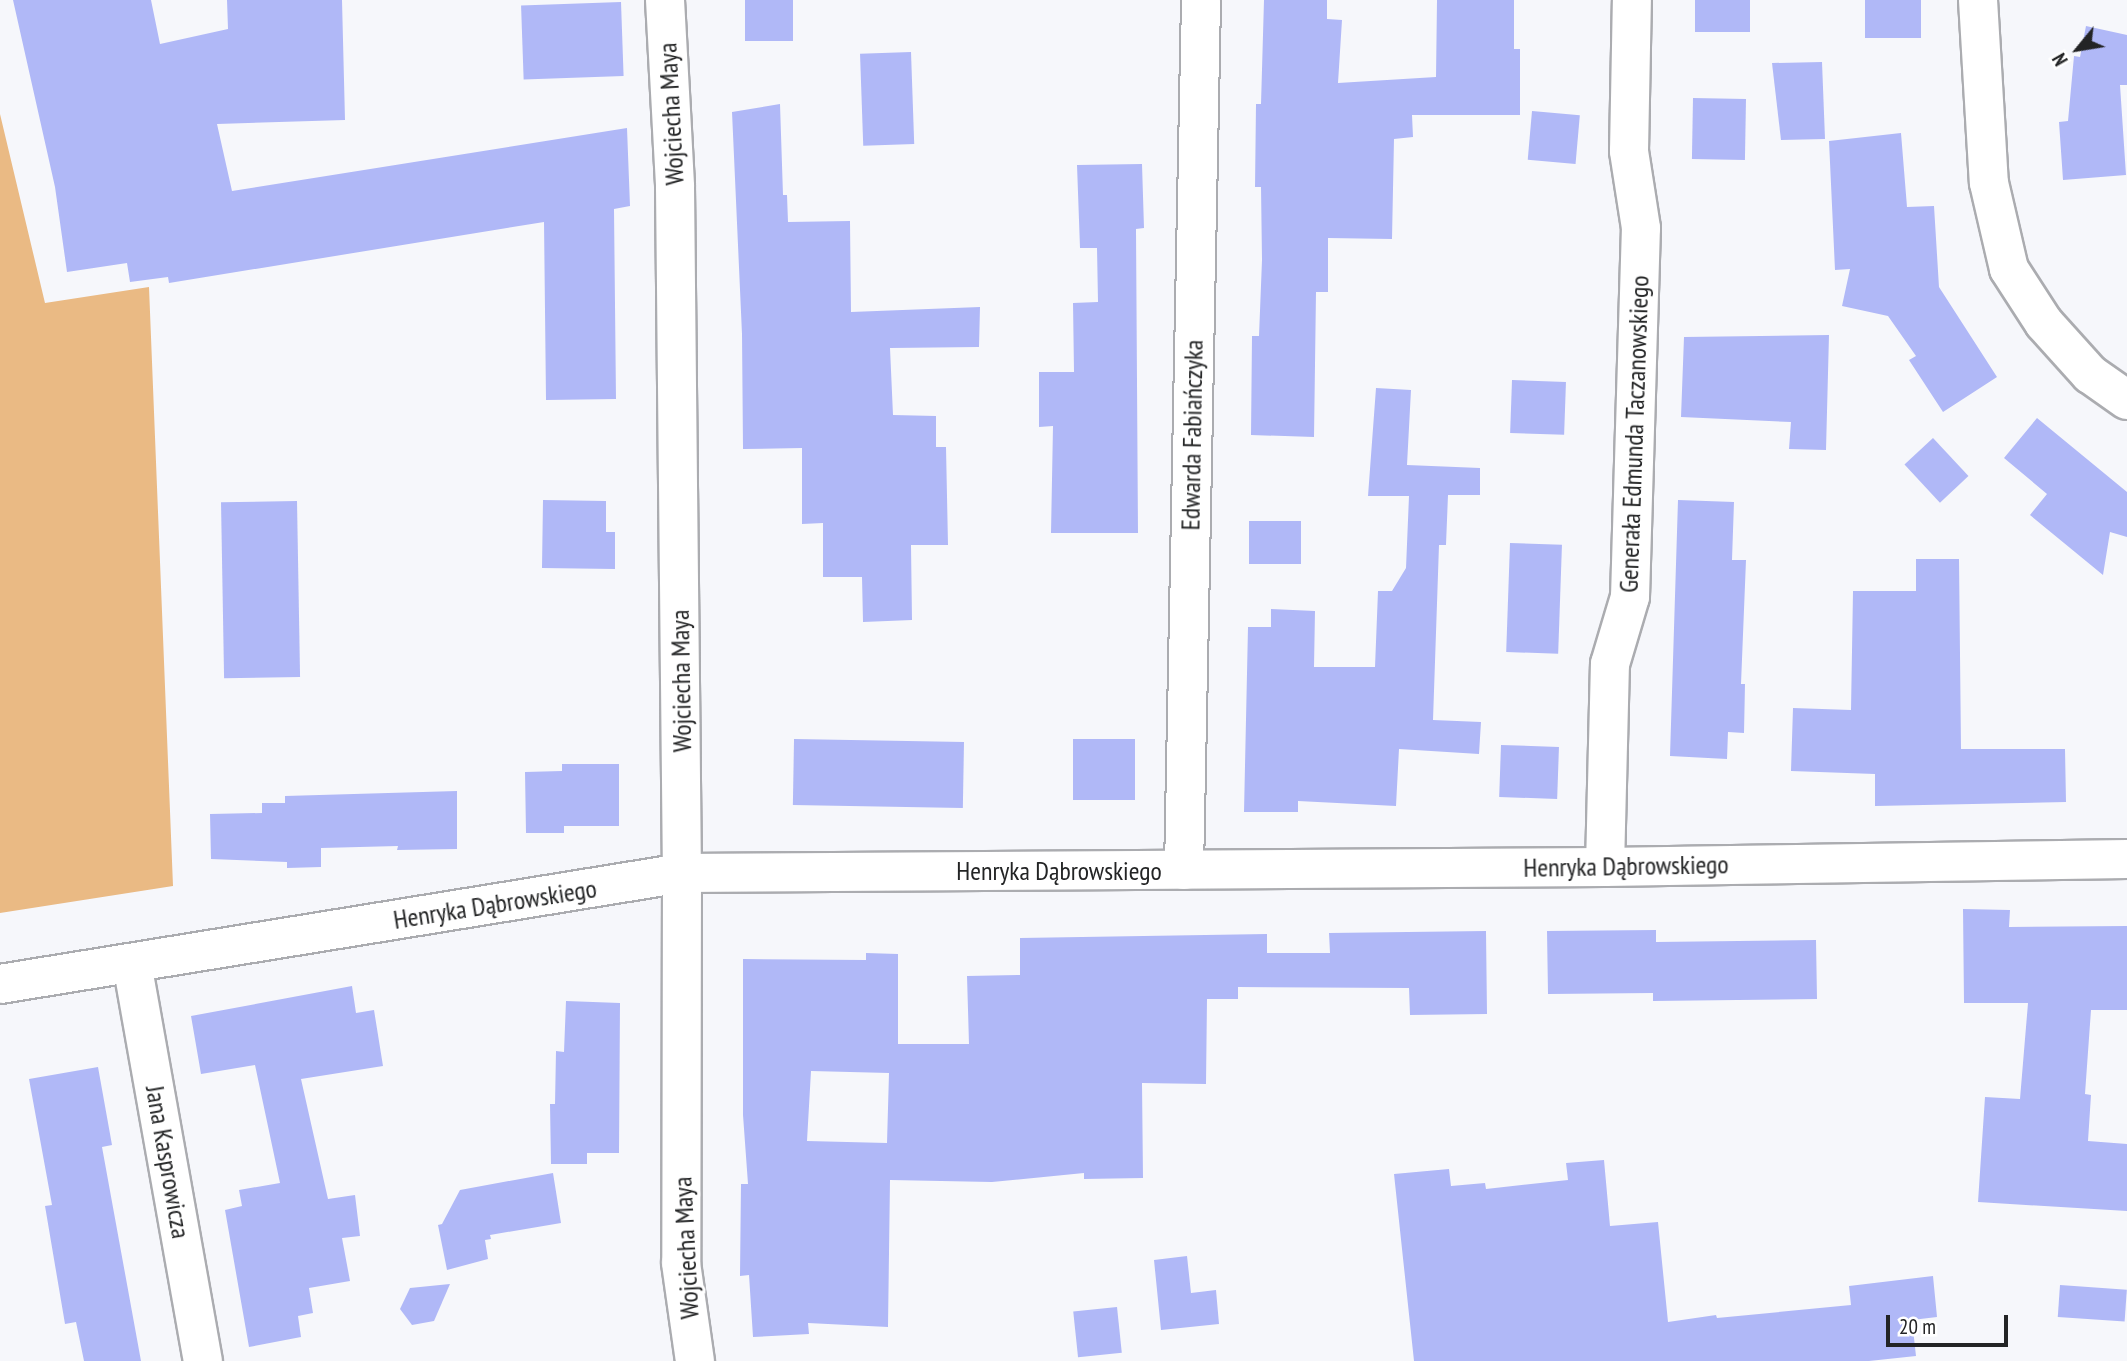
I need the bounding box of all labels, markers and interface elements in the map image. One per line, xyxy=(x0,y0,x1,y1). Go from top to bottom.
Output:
north arrow xyxy=(2043,14,2113,84)
street label: Wojciecha Maya xyxy=(652,42,690,186)
text: N xyxy=(2047,49,2073,70)
street label: Generała Edmunda Taczanowskiego xyxy=(1613,274,1655,594)
street label: Edwarda Fabiańczyka xyxy=(1175,339,1209,531)
street label: Wojciecha Maya xyxy=(664,609,698,753)
street label: Henryka Dąbrowskiego xyxy=(1523,849,1729,883)
street label: Henryka Dąbrowskiego xyxy=(956,855,1162,887)
street label: Henryka Dąbrowskiego xyxy=(391,873,599,935)
street label: Jana Kasprowicza xyxy=(139,1083,197,1241)
street label: Wojciecha Maya xyxy=(667,1176,705,1320)
scale bar xyxy=(1889,1302,2011,1346)
text: 20 m xyxy=(1899,1313,1936,1340)

